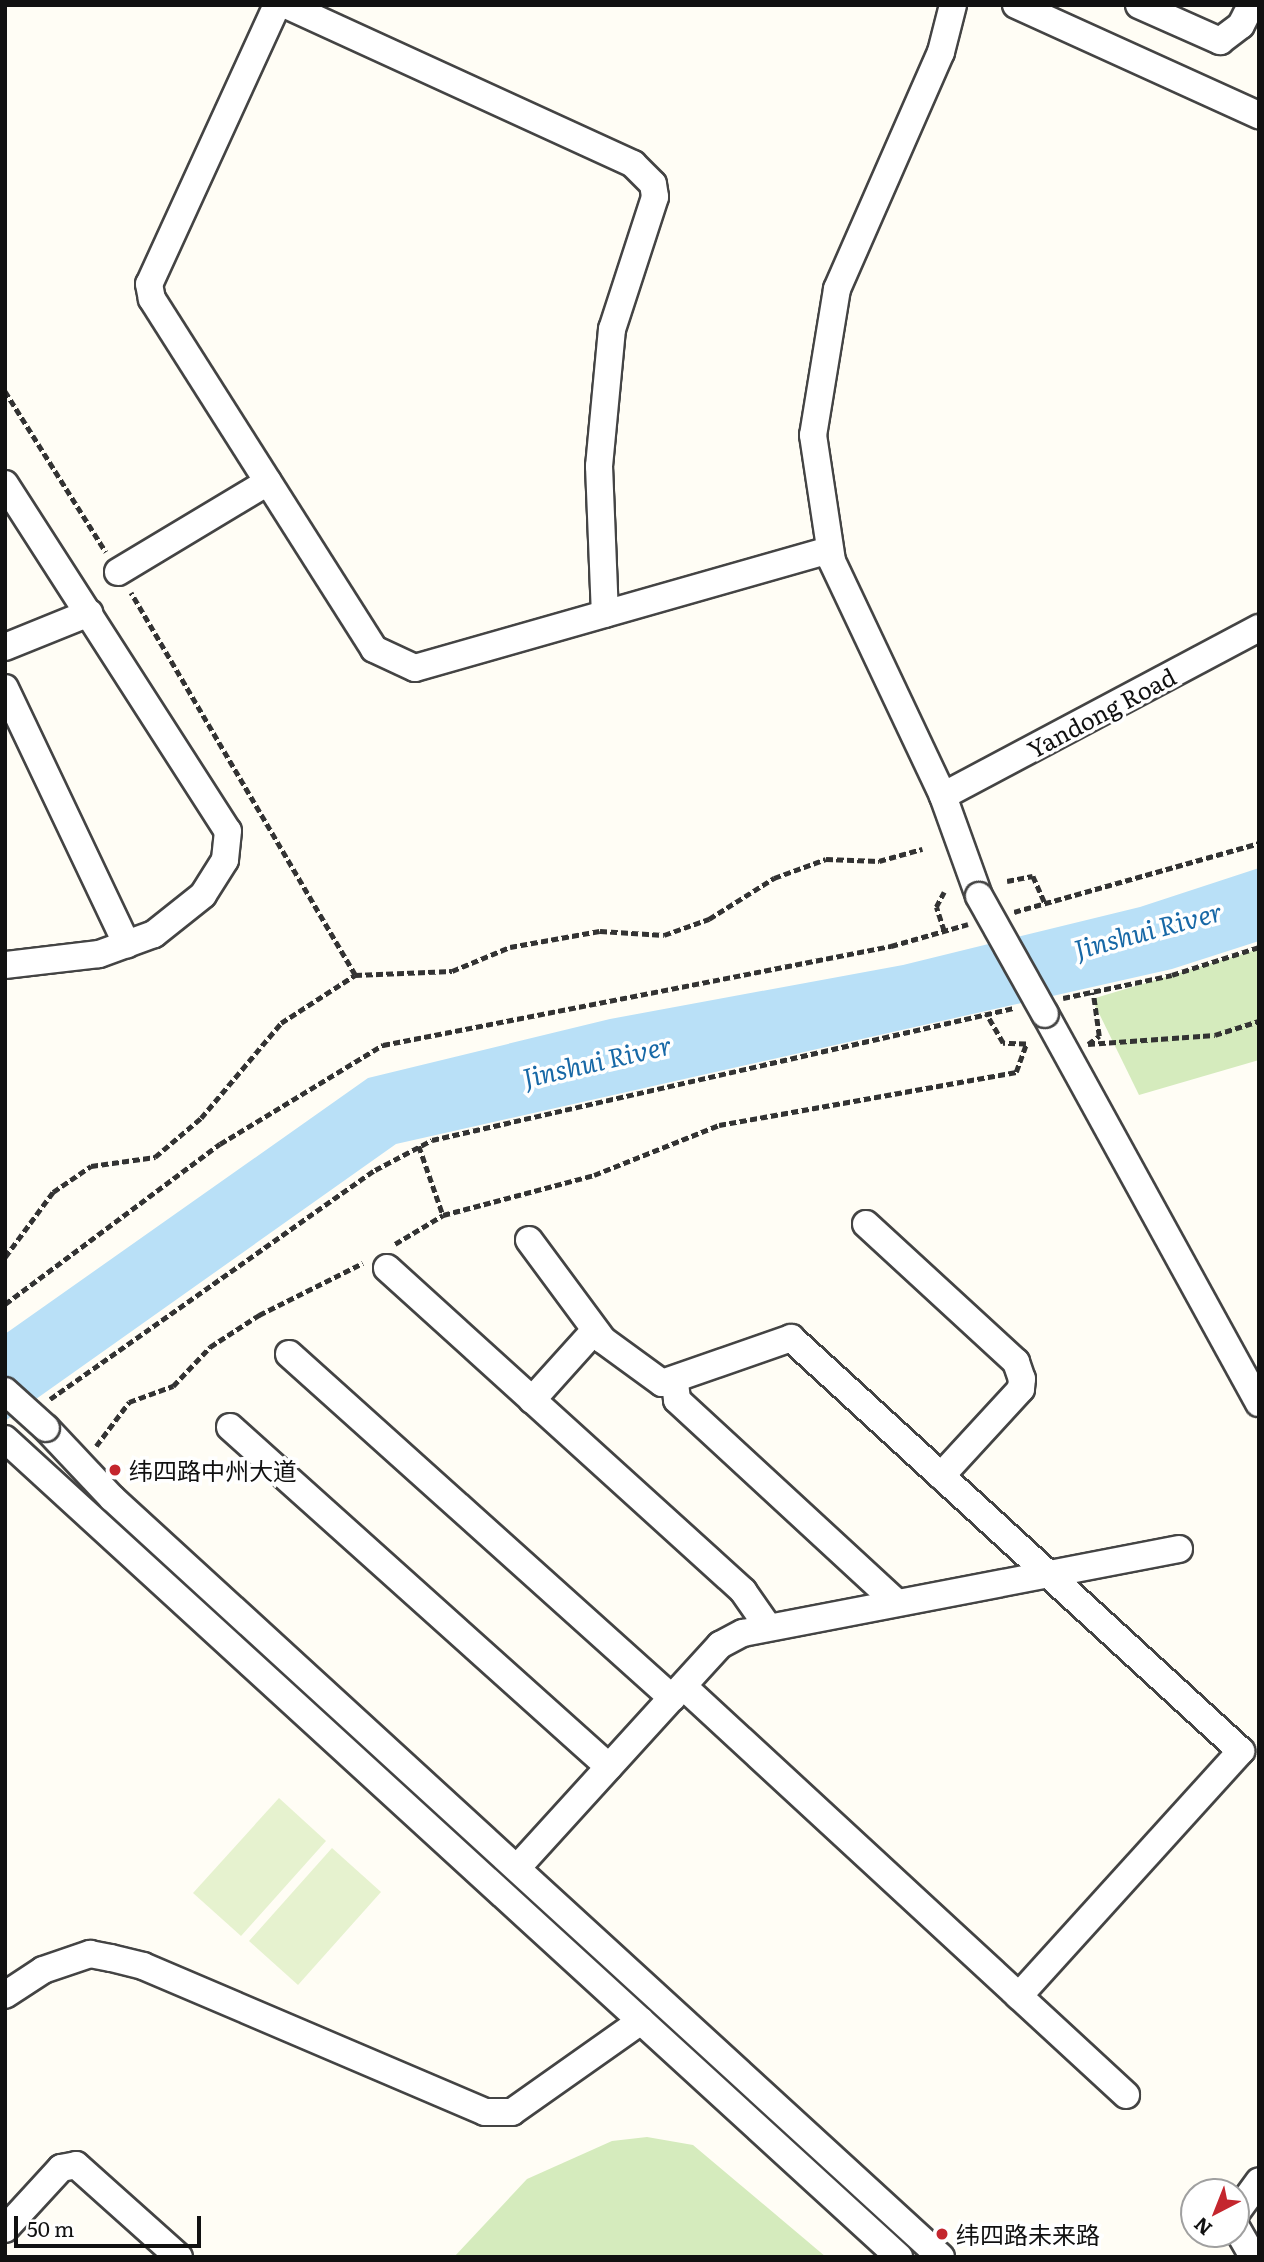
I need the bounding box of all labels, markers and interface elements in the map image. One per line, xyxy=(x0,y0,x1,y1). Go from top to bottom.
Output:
street label: Yandong Road xyxy=(1022,661,1180,763)
water label: Jinshui River xyxy=(1071,894,1225,964)
water label: Jinshui River xyxy=(519,1028,675,1092)
place label: 纬四路中州大道 xyxy=(129,1456,297,1484)
marker: 纬四路中州大道 xyxy=(107,1462,123,1478)
north arrow xyxy=(1180,2178,1250,2248)
scale bar xyxy=(18,2202,205,2246)
text: N xyxy=(1187,2211,1218,2243)
text: 50 m xyxy=(27,2212,74,2243)
place label: 纬四路未来路 xyxy=(956,2220,1100,2248)
marker: 纬四路未来路 xyxy=(934,2226,950,2242)

